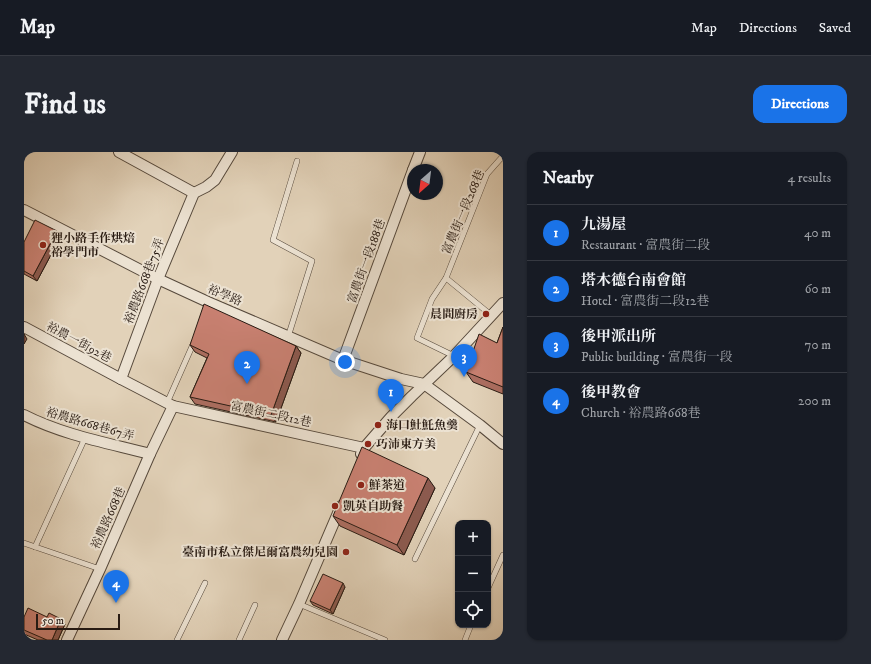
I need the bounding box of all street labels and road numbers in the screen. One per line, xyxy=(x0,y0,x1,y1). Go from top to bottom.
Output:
street label: 富農街一段268巷 xyxy=(439,168,488,257)
street label: 富農街一段188巷 xyxy=(344,217,389,305)
street label: 裕農路668巷75弄 xyxy=(121,236,168,326)
street label: 裕學路 xyxy=(205,282,244,309)
street label: 裕農一街92巷 xyxy=(44,319,114,366)
street label: 富農街二段12巷 xyxy=(229,399,313,430)
street label: 裕農路668巷67弄 xyxy=(44,405,136,444)
street label: 裕農路668巷 xyxy=(88,485,129,552)

